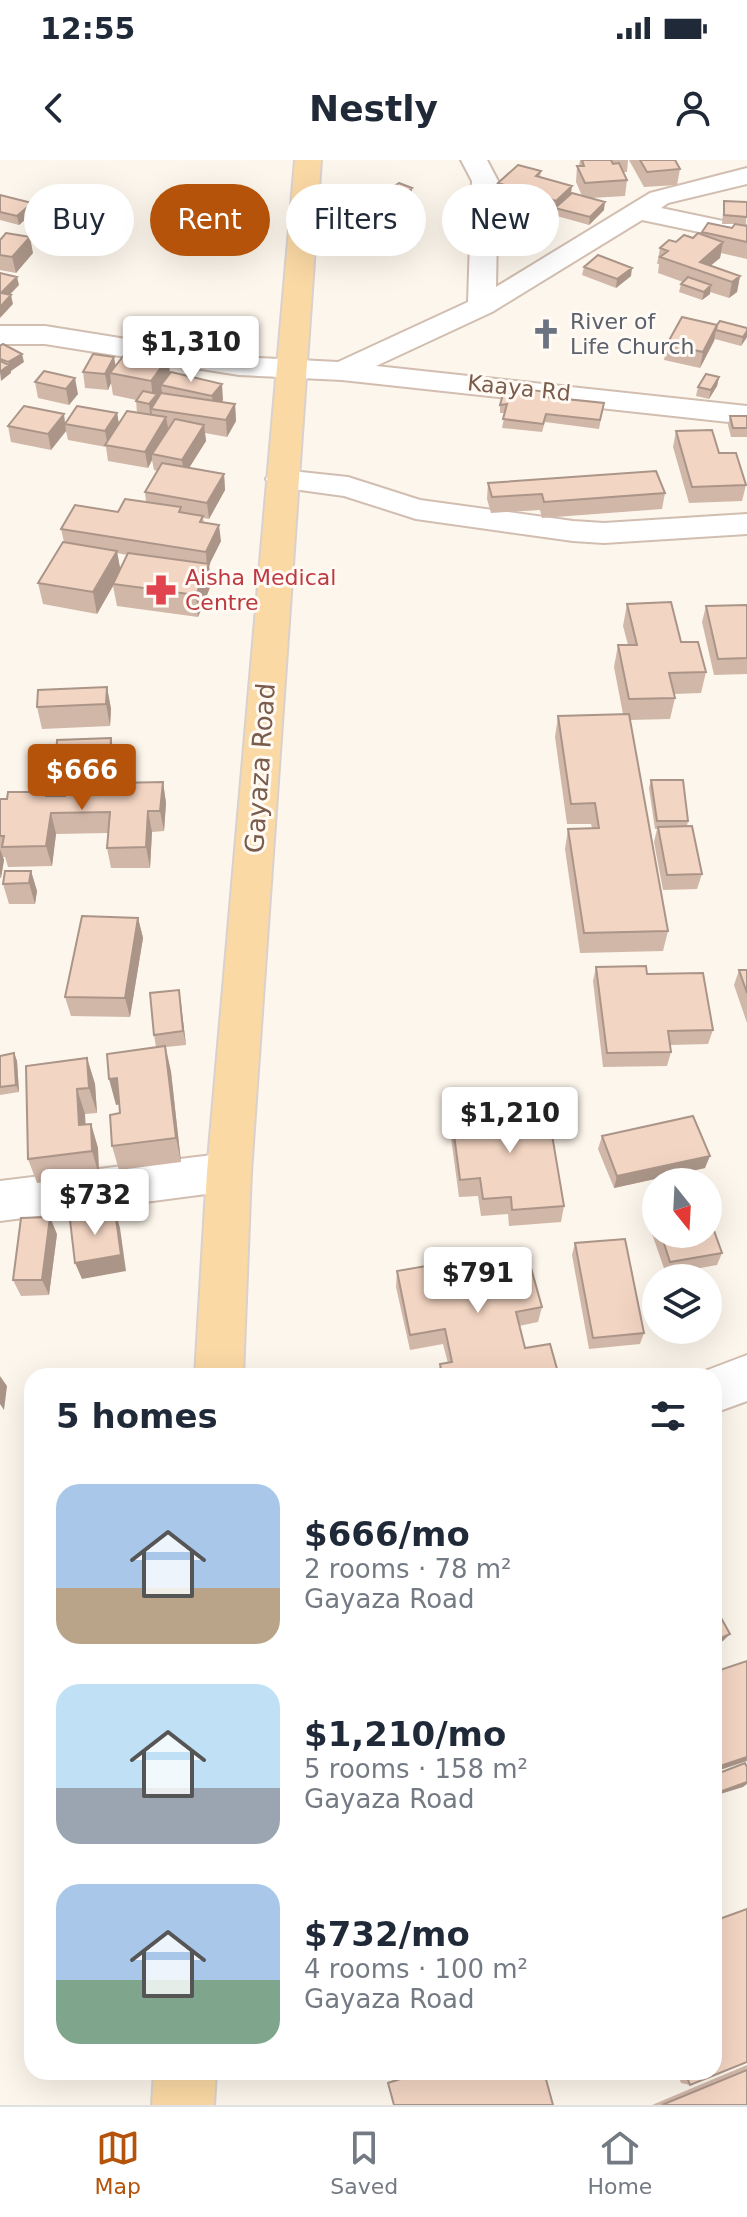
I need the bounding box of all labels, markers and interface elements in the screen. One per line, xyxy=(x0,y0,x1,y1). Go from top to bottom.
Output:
text: 12:55 xyxy=(40,11,136,46)
icon: back xyxy=(32,86,76,130)
icon: person xyxy=(671,86,715,130)
text: Nestly xyxy=(309,88,438,129)
chip: Buy xyxy=(24,184,134,256)
chip: Rent xyxy=(150,184,270,256)
chip: Filters xyxy=(286,184,426,256)
chip: New xyxy=(442,184,559,256)
place label: River of Life Church xyxy=(570,309,695,359)
pin: $1,310 xyxy=(126,316,256,384)
church icon: River of Life Church xyxy=(529,317,563,351)
text: $1,310 xyxy=(141,327,241,357)
street label: Kaaya Rd xyxy=(466,370,572,406)
place label: Aisha Medical Centre xyxy=(185,565,336,615)
pharmacy icon: Aisha Medical Centre xyxy=(144,573,178,607)
street label: Gayaza Road xyxy=(239,682,281,854)
pin: $666 xyxy=(35,744,129,812)
text: $666 xyxy=(46,755,118,785)
pin: $1,210 xyxy=(445,1087,575,1155)
text: $1,210 xyxy=(460,1098,560,1128)
north arrow xyxy=(642,1168,722,1248)
map controls xyxy=(642,1168,722,1344)
pin: $732 xyxy=(48,1169,142,1237)
text: $732 xyxy=(59,1180,131,1210)
pin: $791 xyxy=(431,1247,525,1315)
text: $791 xyxy=(442,1258,514,1288)
button: layers xyxy=(642,1264,722,1344)
icon: filters xyxy=(646,1394,690,1438)
text: 5 homes xyxy=(56,1396,218,1436)
text: $666/mo xyxy=(304,1514,470,1554)
icon: home xyxy=(120,1516,216,1612)
text: 2 rooms · 78 m² xyxy=(304,1554,512,1584)
text: Gayaza Road xyxy=(304,1584,475,1614)
text: $1,210/mo xyxy=(304,1714,506,1754)
icon: home xyxy=(120,1716,216,1812)
text: 5 rooms · 158 m² xyxy=(304,1754,528,1784)
text: Gayaza Road xyxy=(304,1784,475,1814)
text: $732/mo xyxy=(304,1914,470,1954)
icon: home xyxy=(120,1916,216,2012)
text: 4 rooms · 100 m² xyxy=(304,1954,528,1984)
text: Gayaza Road xyxy=(304,1984,475,2014)
tab: Map xyxy=(95,2126,141,2199)
tab: Saved xyxy=(330,2126,398,2199)
tab: Home xyxy=(587,2126,652,2199)

